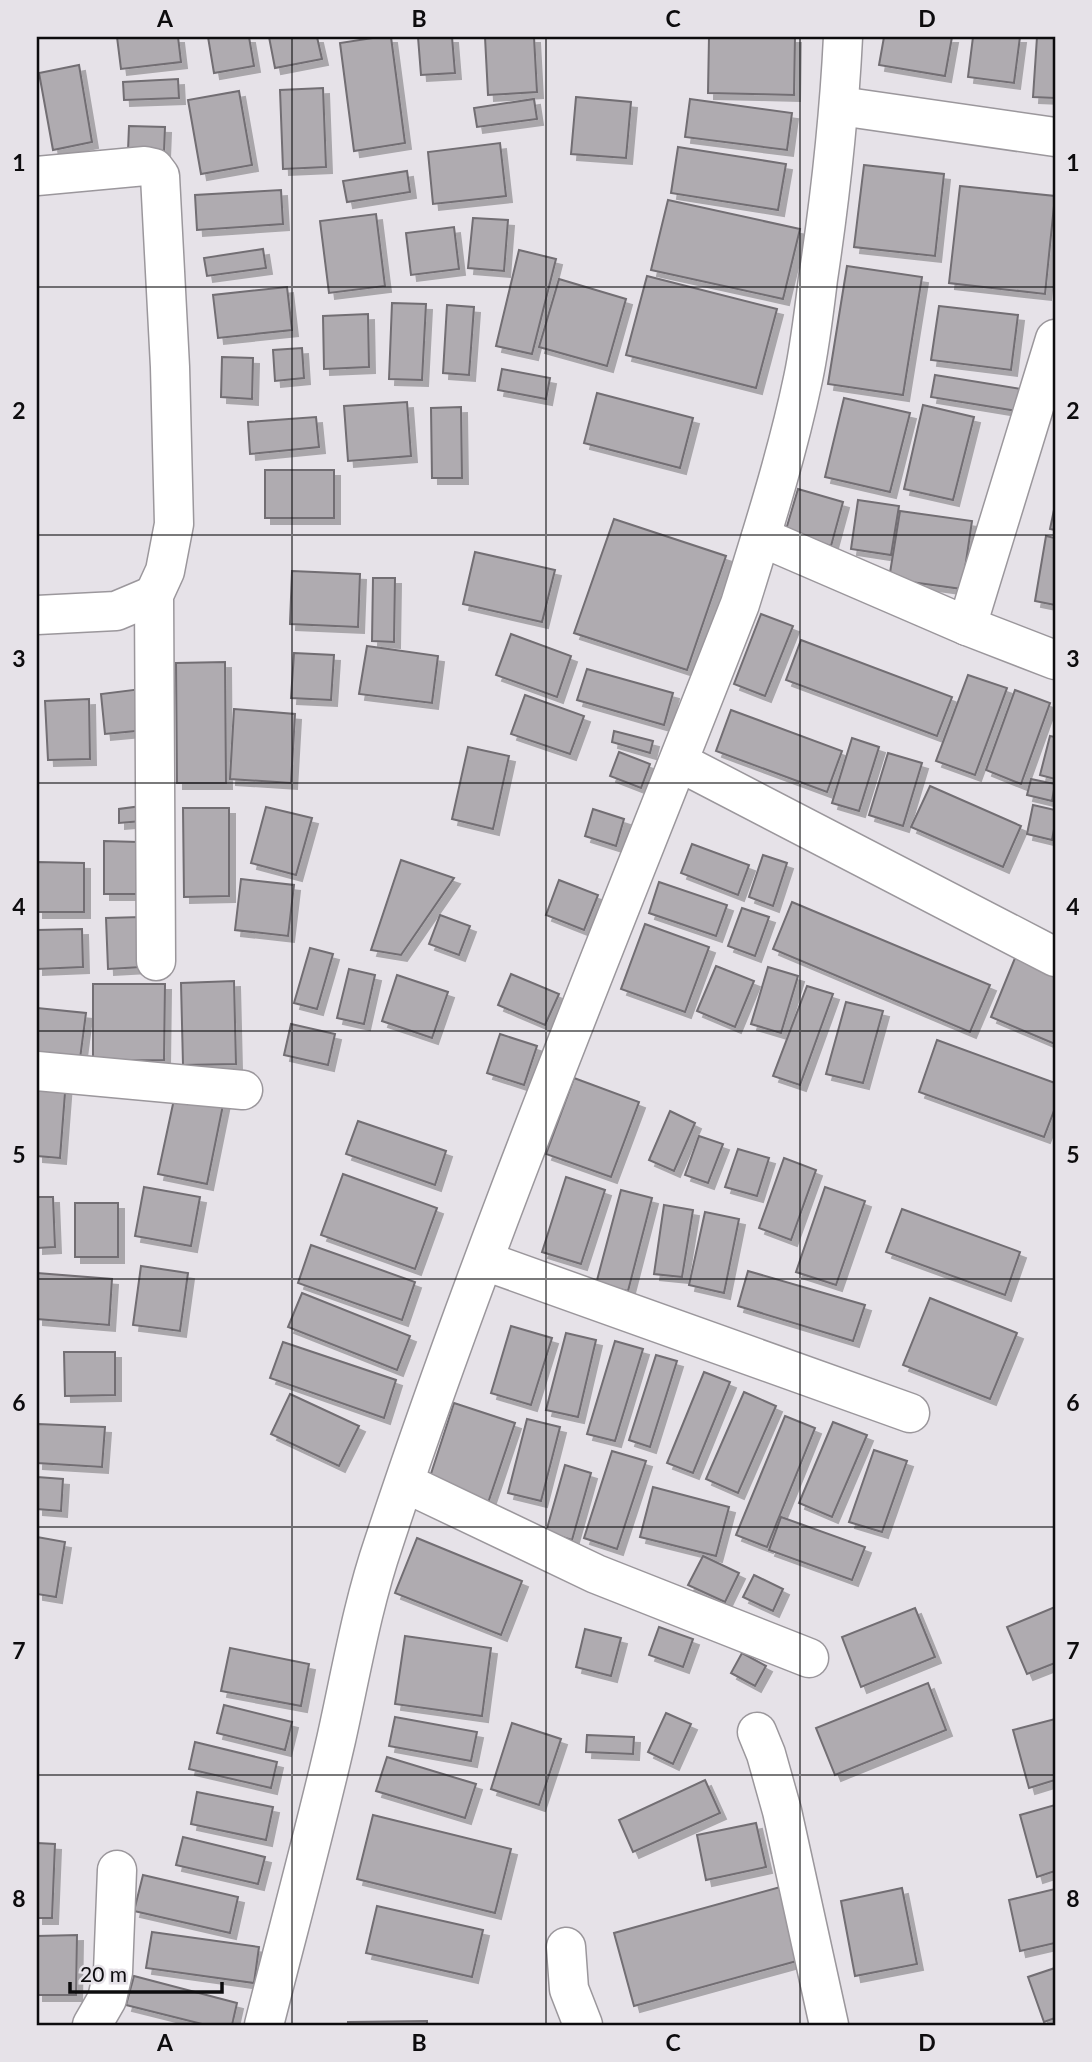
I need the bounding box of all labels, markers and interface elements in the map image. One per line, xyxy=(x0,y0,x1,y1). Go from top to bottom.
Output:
text: A xyxy=(156,4,174,32)
text: B xyxy=(411,4,427,32)
text: C xyxy=(665,4,681,32)
text: D xyxy=(918,4,936,32)
text: 1 xyxy=(12,148,26,176)
text: 1 xyxy=(1066,148,1080,176)
text: 2 xyxy=(12,396,26,424)
text: 2 xyxy=(1066,396,1080,424)
text: 3 xyxy=(12,644,26,672)
text: 3 xyxy=(1066,644,1080,672)
text: 4 xyxy=(12,892,26,920)
text: 4 xyxy=(1066,892,1080,920)
text: 5 xyxy=(12,1140,26,1168)
text: 5 xyxy=(1066,1140,1080,1168)
text: 6 xyxy=(12,1388,26,1416)
text: 6 xyxy=(1066,1388,1080,1416)
text: 7 xyxy=(12,1636,26,1664)
text: 7 xyxy=(1066,1636,1080,1664)
text: 8 xyxy=(12,1884,26,1912)
text: 8 xyxy=(1066,1884,1080,1912)
scale bar xyxy=(70,1950,222,1994)
text: 20 m xyxy=(80,1961,127,1986)
text: A xyxy=(156,2028,174,2056)
text: B xyxy=(411,2028,427,2056)
text: C xyxy=(665,2028,681,2056)
text: D xyxy=(918,2028,936,2056)

